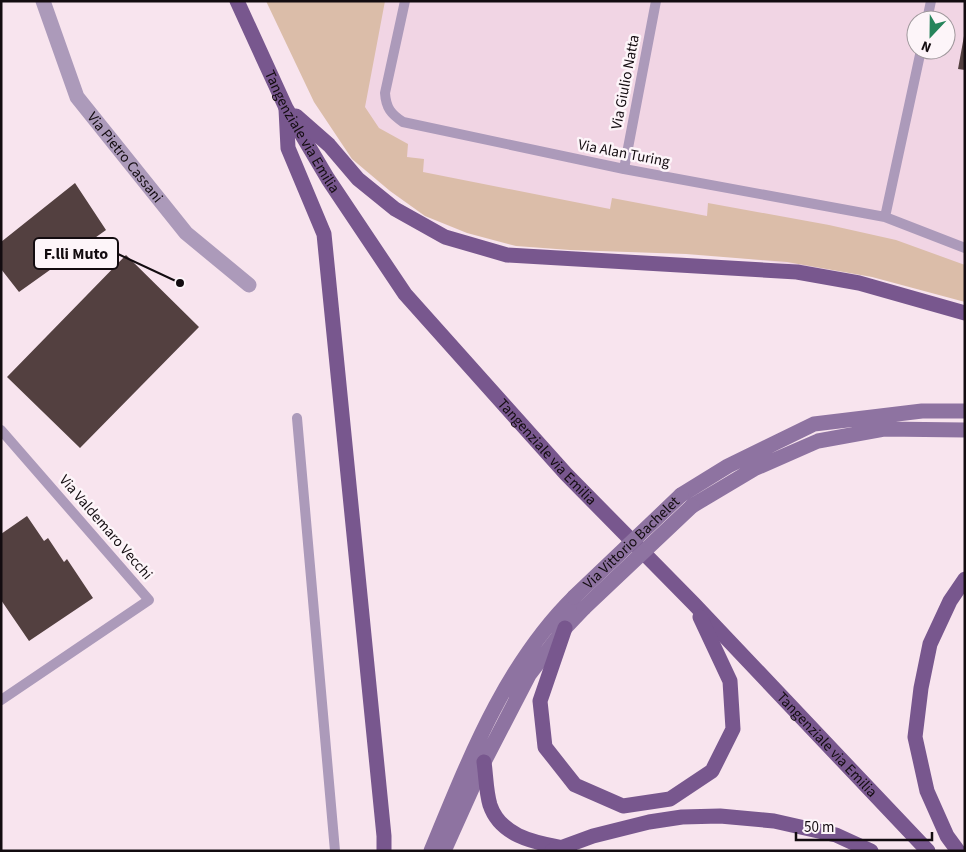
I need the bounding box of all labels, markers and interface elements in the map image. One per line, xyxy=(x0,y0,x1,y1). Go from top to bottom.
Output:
north arrow xyxy=(906,10,956,60)
street label: Via Giulio Natta xyxy=(606,33,645,131)
text: N xyxy=(918,35,935,57)
street label: Tangenziale via Emilia xyxy=(259,67,345,198)
street label: Via Pietro Cassani xyxy=(82,108,168,207)
street label: Via Alan Turing xyxy=(576,134,672,173)
callout: F.lli Muto xyxy=(34,238,118,269)
text: F.lli Muto xyxy=(44,243,108,265)
street label: Tangenziale via Emilia xyxy=(492,394,601,510)
street label: Via Valdemaro Vecchi xyxy=(54,470,157,584)
street label: Via Vittorio Bachelet xyxy=(579,492,685,594)
street label: Tangenziale via Emilia xyxy=(772,687,882,802)
scale bar xyxy=(796,810,932,842)
text: 50 m xyxy=(804,817,834,838)

